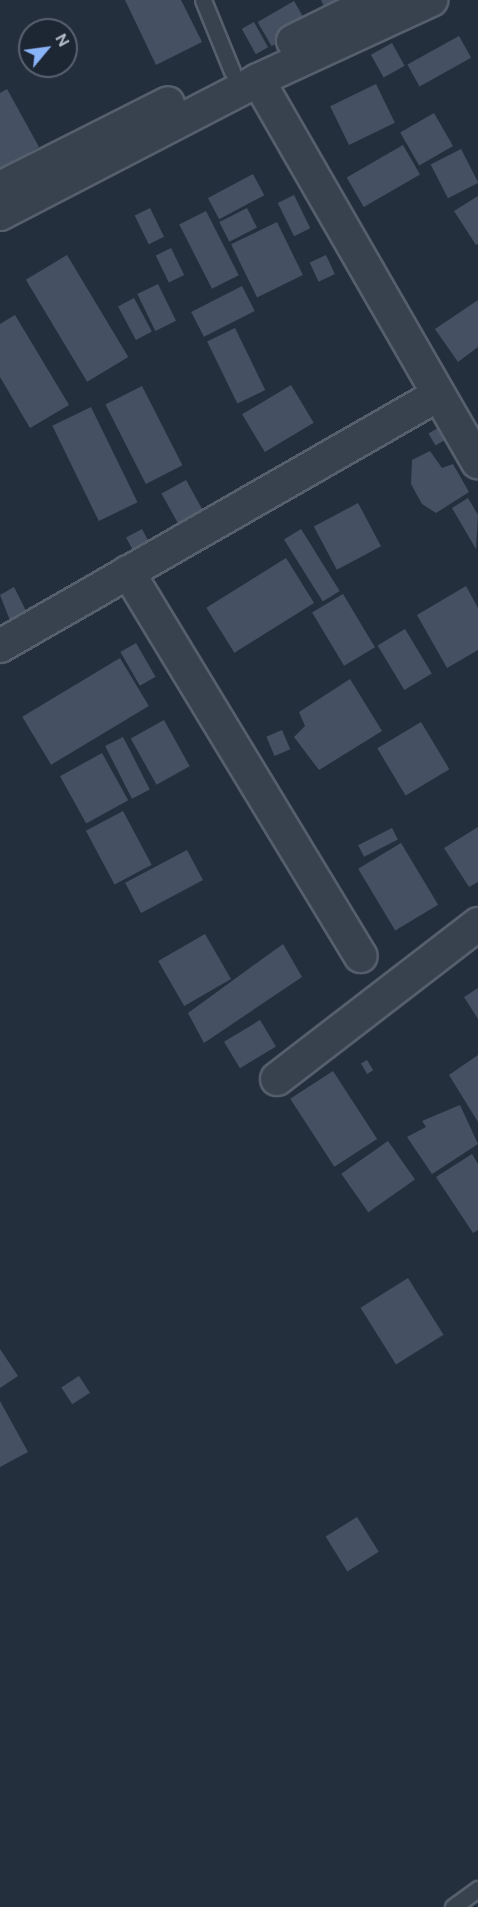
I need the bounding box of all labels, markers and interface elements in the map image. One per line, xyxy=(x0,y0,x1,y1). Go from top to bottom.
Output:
north arrow xyxy=(18,18,78,78)
text: N xyxy=(50,30,74,50)

